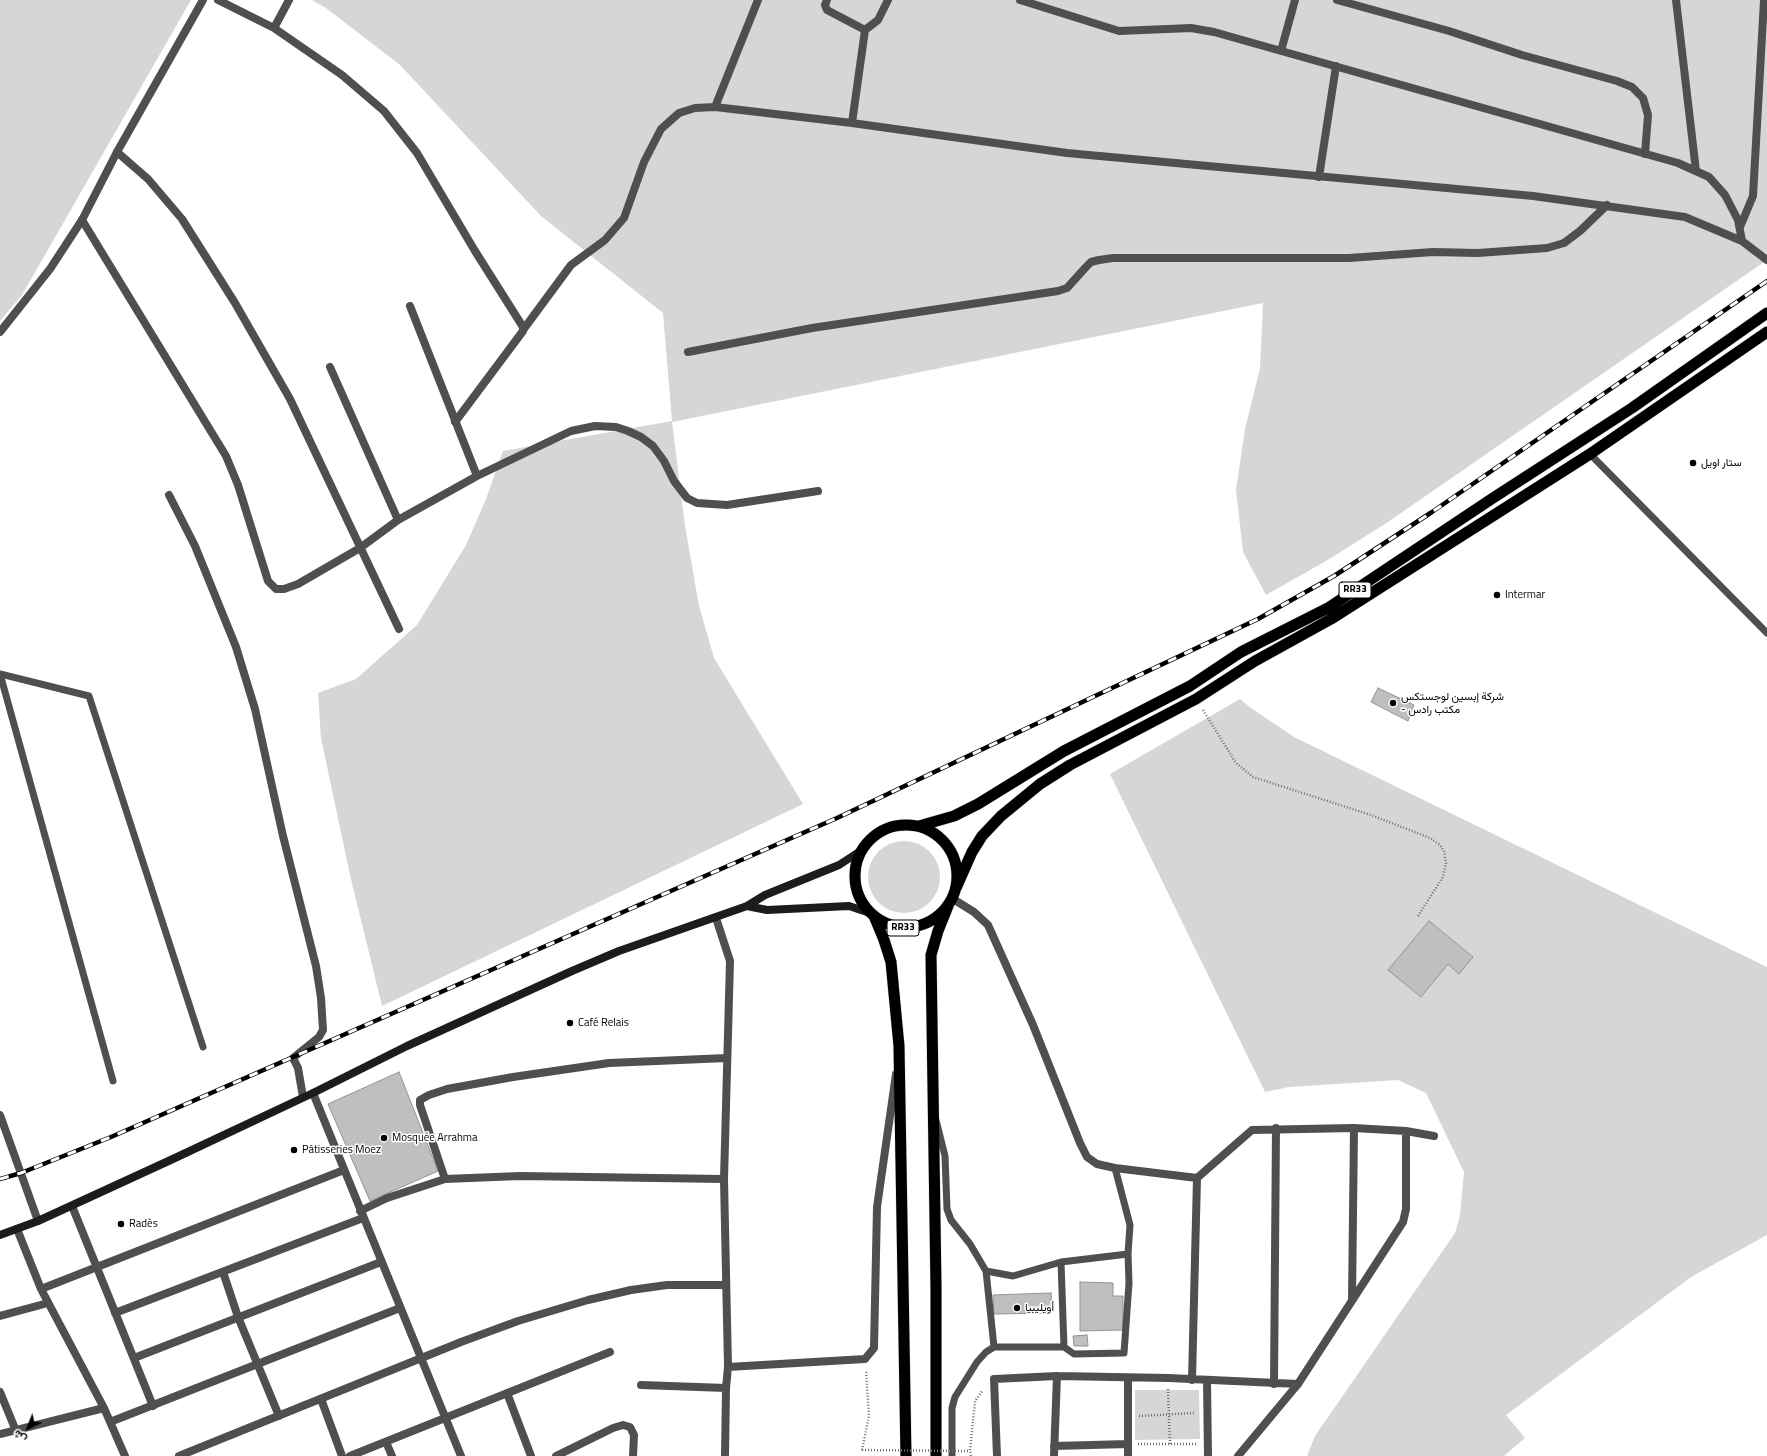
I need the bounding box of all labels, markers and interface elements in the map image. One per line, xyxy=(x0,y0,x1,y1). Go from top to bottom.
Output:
place label: ستار اويل xyxy=(1701,456,1742,470)
marker: ستار اويل xyxy=(1688,458,1698,468)
road number: RR33 xyxy=(1339,582,1371,598)
place label: Intermar xyxy=(1505,588,1545,602)
marker: Intermar xyxy=(1492,590,1502,600)
place label: شركة إبسين لوجستكس - مكتب رادس xyxy=(1401,690,1504,716)
marker: شركة إبسين لوجستكس - مكتب رادس xyxy=(1388,698,1398,708)
road number: RR33 xyxy=(887,920,919,936)
place label: Café Relais xyxy=(578,1016,629,1030)
marker: Café Relais xyxy=(565,1018,575,1028)
place label: Mosquée Arrahma xyxy=(392,1131,478,1145)
marker: Mosquée Arrahma xyxy=(379,1133,389,1143)
place label: Pâtisseries Moez xyxy=(302,1143,381,1157)
marker: Pâtisseries Moez xyxy=(289,1145,299,1155)
place label: Radès xyxy=(129,1217,158,1231)
marker: Radès xyxy=(116,1219,126,1229)
place label: أويليبيا xyxy=(1025,1301,1054,1315)
marker: أويليبيا xyxy=(1012,1303,1022,1313)
north arrow xyxy=(8,1408,48,1448)
text: ش xyxy=(10,1426,30,1447)

